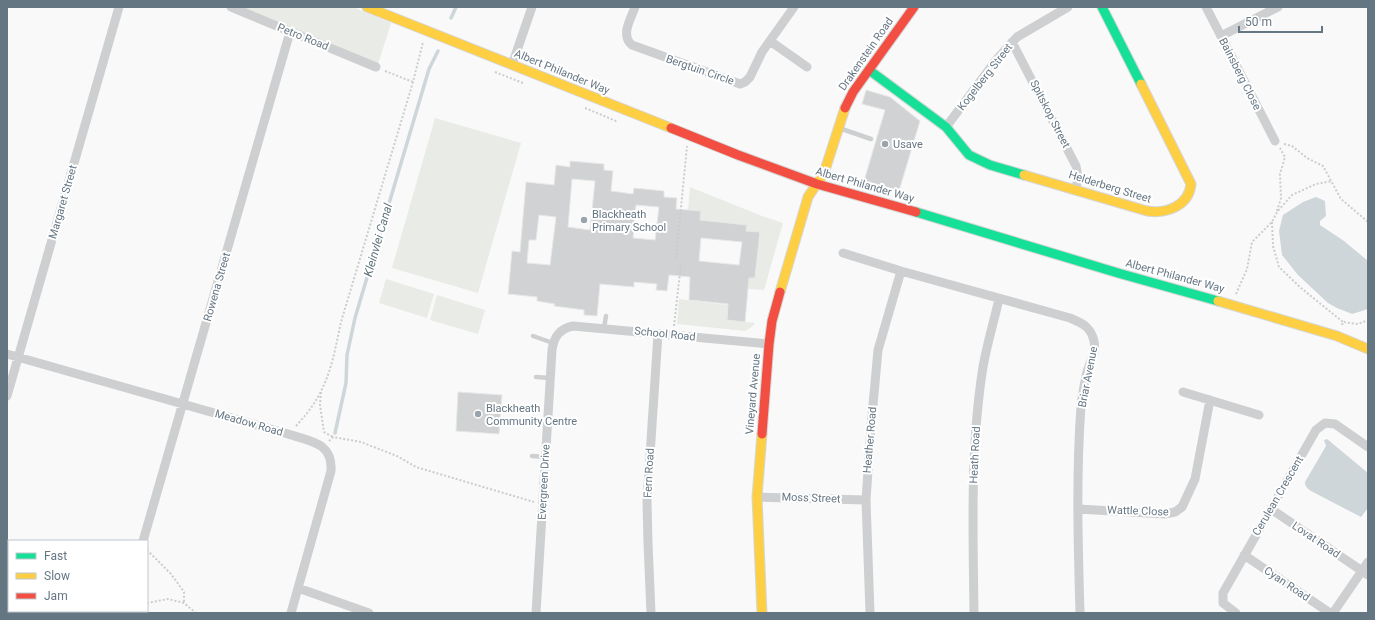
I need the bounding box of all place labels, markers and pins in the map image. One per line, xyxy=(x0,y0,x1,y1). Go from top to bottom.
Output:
place label: Usave xyxy=(893,138,923,151)
marker: Usave xyxy=(880,139,890,149)
place label: Blackheath Primary School xyxy=(592,208,666,234)
marker: Blackheath Primary School xyxy=(579,215,589,225)
place label: Blackheath Community Centre xyxy=(486,402,577,428)
marker: Blackheath Community Centre xyxy=(473,409,483,419)

